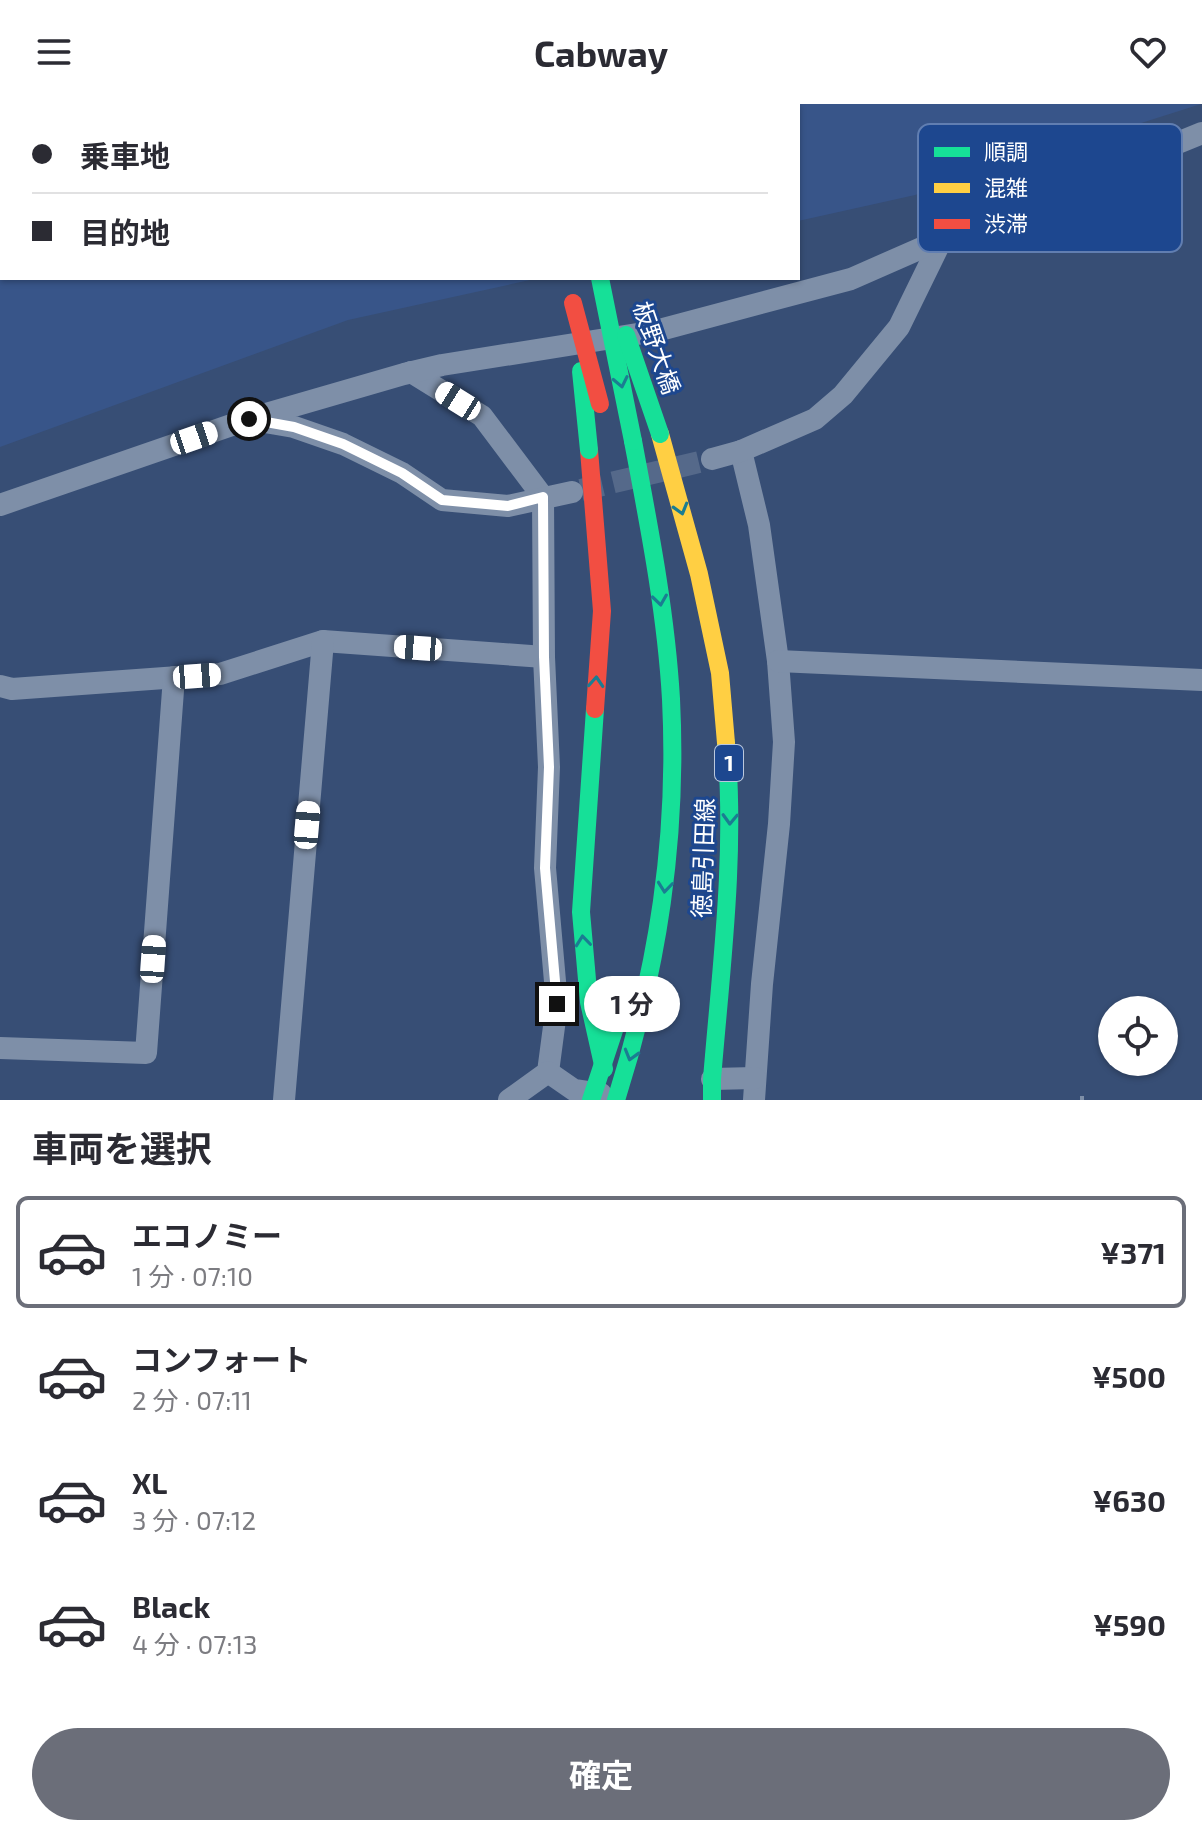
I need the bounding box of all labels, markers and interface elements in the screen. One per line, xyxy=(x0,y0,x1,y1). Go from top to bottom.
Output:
icon: menu xyxy=(32,30,76,74)
icon: heart xyxy=(1126,30,1170,74)
text: Cabway xyxy=(534,31,668,74)
legend xyxy=(918,124,1182,252)
text: 乗車地 xyxy=(80,137,170,173)
text: 順調 xyxy=(984,138,1028,164)
text: 混雑 xyxy=(984,174,1028,200)
text: 渋滞 xyxy=(984,210,1028,236)
text: 目的地 xyxy=(80,214,170,250)
street label: 板野大橋 xyxy=(628,297,687,398)
one-way arrow xyxy=(612,375,629,388)
car xyxy=(431,378,485,424)
route start xyxy=(231,401,267,437)
car xyxy=(167,419,221,457)
one-way arrow xyxy=(672,501,688,515)
one-way arrow xyxy=(652,594,669,607)
car xyxy=(393,634,443,662)
car xyxy=(172,662,222,690)
one-way arrow xyxy=(587,675,604,688)
road number: 1 xyxy=(715,745,743,781)
street label: 徳島引田線 xyxy=(686,797,719,918)
car xyxy=(293,800,321,850)
one-way arrow xyxy=(721,813,738,826)
one-way arrow xyxy=(657,881,674,894)
car xyxy=(139,934,167,984)
one-way arrow xyxy=(575,934,592,947)
callout: 1 分 xyxy=(585,976,681,1032)
route end xyxy=(539,986,575,1022)
text: 1 分 xyxy=(611,988,653,1019)
map controls xyxy=(1098,996,1178,1076)
button: locate xyxy=(1098,996,1178,1076)
one-way arrow xyxy=(624,1048,640,1062)
text: 車両を選択 xyxy=(32,1126,212,1169)
icon: car xyxy=(36,1216,108,1288)
text: エコノミー xyxy=(132,1217,282,1253)
text: ¥371 xyxy=(1100,1234,1166,1270)
text: 1 分 · 07:10 xyxy=(132,1260,253,1291)
icon: car xyxy=(36,1340,108,1412)
text: コンフォート xyxy=(132,1341,311,1377)
text: ¥500 xyxy=(1092,1358,1166,1394)
text: 2 分 · 07:11 xyxy=(132,1384,252,1415)
icon: car xyxy=(36,1464,108,1536)
text: XL xyxy=(132,1464,167,1500)
text: ¥630 xyxy=(1092,1482,1166,1518)
text: 3 分 · 07:12 xyxy=(132,1504,256,1535)
icon: car xyxy=(36,1588,108,1660)
text: Black xyxy=(132,1588,210,1624)
text: ¥590 xyxy=(1093,1606,1166,1642)
text: 4 分 · 07:13 xyxy=(132,1628,257,1659)
button: 確定 xyxy=(32,1728,1170,1820)

